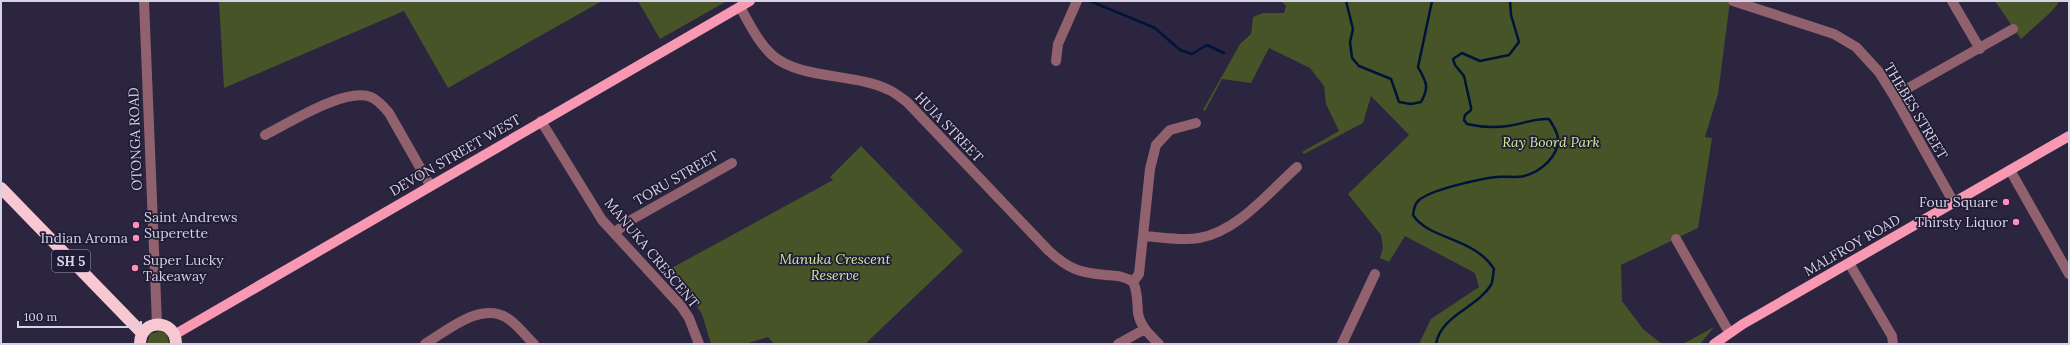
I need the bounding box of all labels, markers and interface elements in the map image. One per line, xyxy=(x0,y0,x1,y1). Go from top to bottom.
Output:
street label: THEBES STREET xyxy=(1880,59,1952,163)
street label: OTONGA ROAD xyxy=(124,87,146,191)
street label: HUIA STREET xyxy=(911,88,987,166)
street label: DEVON STREET WEST xyxy=(386,110,524,200)
park label: Ray Boord Park xyxy=(1502,133,1600,151)
street label: TORU STREET xyxy=(630,146,722,210)
place label: Four Square xyxy=(1919,193,1998,211)
street label: MANUKA CRESCENT xyxy=(601,194,703,312)
marker: Four Square xyxy=(2001,197,2011,207)
place label: Saint Andrews Superette xyxy=(144,208,237,242)
street label: MALFROY ROAD xyxy=(1801,210,1903,280)
place label: Thirsty Liquor xyxy=(1915,213,2008,231)
marker: Thirsty Liquor xyxy=(2011,217,2021,227)
marker: Saint Andrews Superette xyxy=(131,220,141,230)
place label: Indian Aroma xyxy=(41,229,128,247)
marker: Indian Aroma xyxy=(131,233,141,243)
road number: SH 5 xyxy=(52,250,90,272)
park label: Manuka Crescent Reserve xyxy=(779,250,892,284)
place label: Super Lucky Takeaway xyxy=(143,251,224,285)
marker: Super Lucky Takeaway xyxy=(130,263,140,273)
scale bar xyxy=(18,303,141,329)
text: 100 m xyxy=(24,309,57,324)

